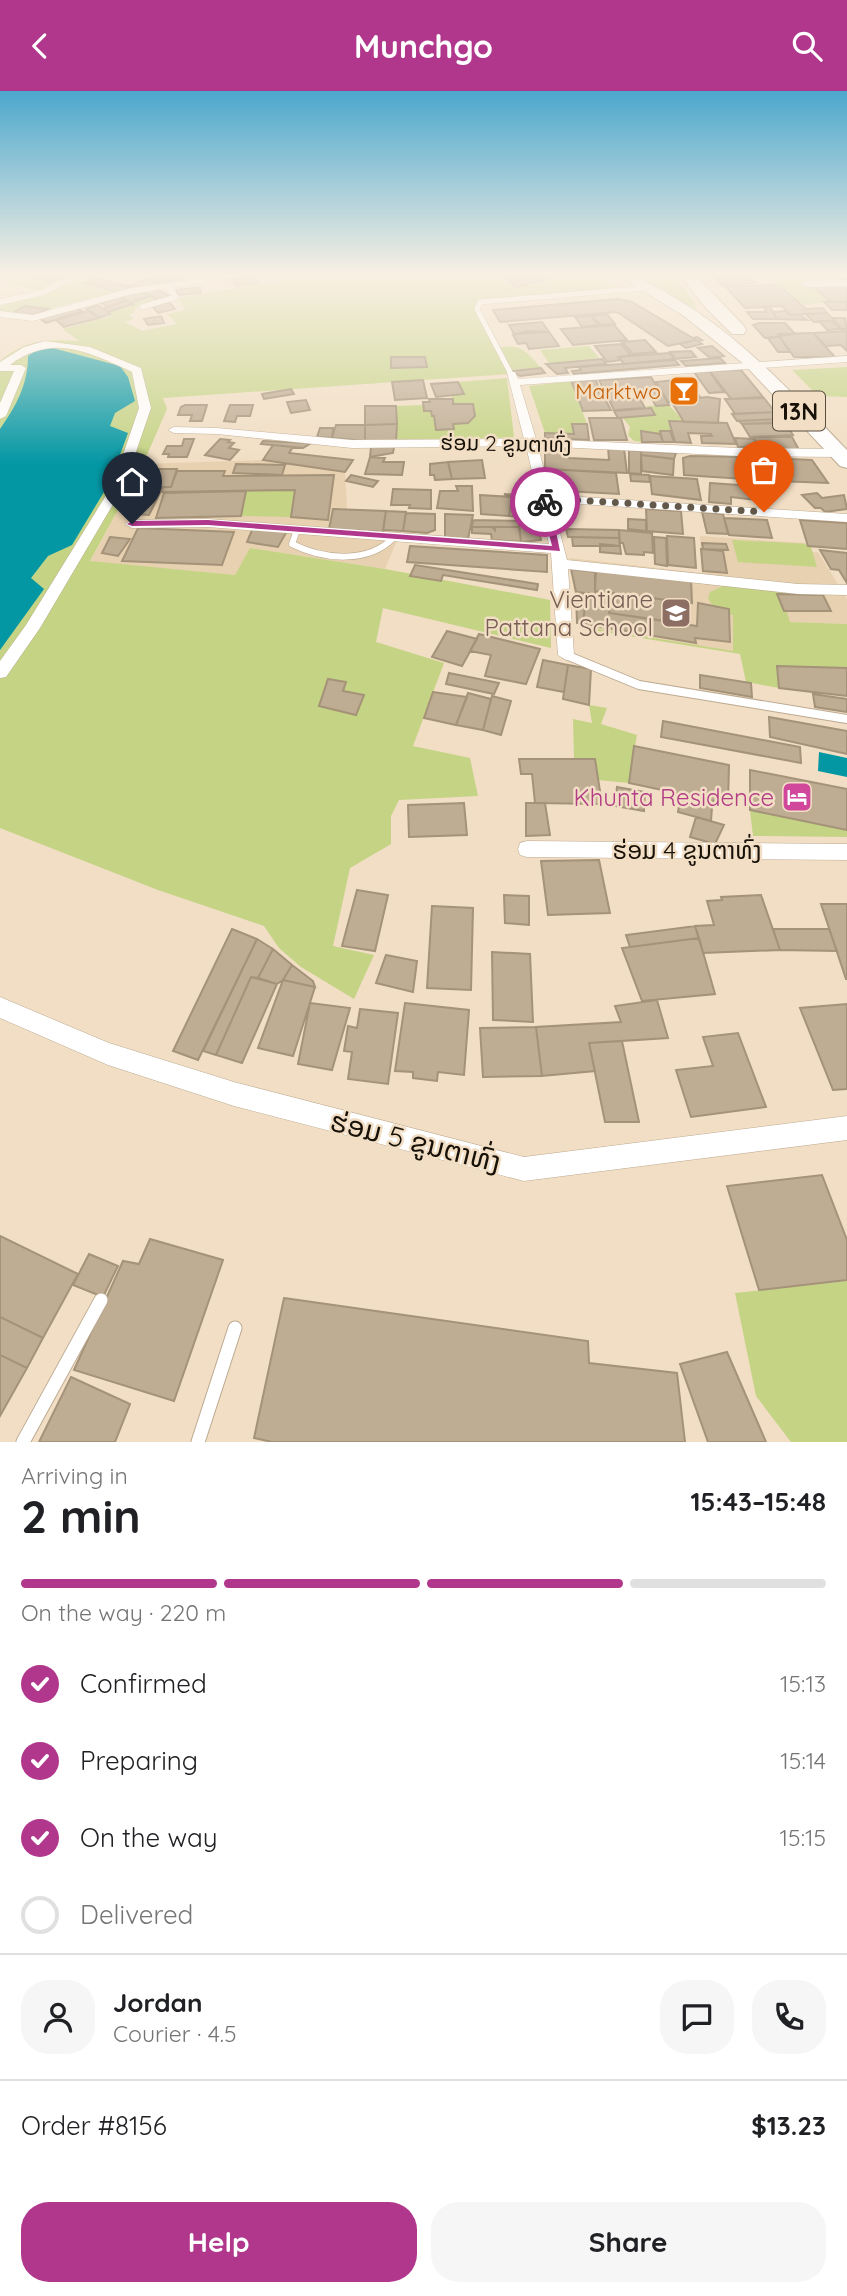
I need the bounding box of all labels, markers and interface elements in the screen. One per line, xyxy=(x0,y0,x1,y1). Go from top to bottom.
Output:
text: Munchgo xyxy=(354,26,493,66)
icon: back xyxy=(21,27,59,65)
icon: search xyxy=(788,27,826,65)
bar icon: Marktwo xyxy=(667,374,701,408)
place label: Marktwo xyxy=(575,378,661,404)
road number: 13N xyxy=(773,391,825,431)
street label: ຮ່ອມ 2 ຂູນຕາທົ່ງ xyxy=(440,428,572,459)
pin xyxy=(734,440,794,512)
icon: bag xyxy=(745,451,783,489)
pin xyxy=(102,452,162,524)
icon: home xyxy=(113,463,151,501)
courier xyxy=(510,467,580,537)
icon: bike xyxy=(526,483,564,521)
place label: Vientiane Pattana School xyxy=(484,584,653,642)
school or university icon: Vientiane Pattana School xyxy=(659,596,693,630)
hotel icon: Khunta Residence xyxy=(780,780,814,814)
place label: Khunta Residence xyxy=(574,782,774,812)
street label: ຮ່ອມ 4 ຂູນຕາທົ່ງ xyxy=(612,833,762,866)
street label: ຮ່ອມ 5 ຂູນຕາທົ່ງ xyxy=(327,1102,505,1180)
text: Arriving in xyxy=(21,1461,128,1490)
text: 15:43–15:48 xyxy=(690,1485,826,1518)
text: 2 min xyxy=(21,1487,141,1545)
text: On the way · 220 m xyxy=(21,1598,226,1627)
icon: check xyxy=(21,1665,59,1703)
text: Confirmed xyxy=(80,1667,207,1700)
text: 15:13 xyxy=(780,1669,826,1698)
icon: check xyxy=(21,1742,59,1780)
text: Preparing xyxy=(80,1744,198,1777)
text: 15:14 xyxy=(780,1746,826,1775)
icon: check xyxy=(21,1819,59,1857)
text: On the way xyxy=(80,1821,218,1854)
text: 15:15 xyxy=(780,1823,826,1852)
text: Delivered xyxy=(80,1898,193,1931)
button: person xyxy=(21,1980,95,2054)
button: chat xyxy=(660,1980,734,2054)
button: phone xyxy=(752,1980,826,2054)
text: Jordan xyxy=(113,1986,202,2019)
text: Courier · 4.5 xyxy=(113,2019,237,2048)
text: Order #8156 xyxy=(21,2109,167,2142)
text: $13.23 xyxy=(751,2109,826,2142)
button: Help xyxy=(21,2202,417,2282)
button: Share xyxy=(431,2202,826,2282)

